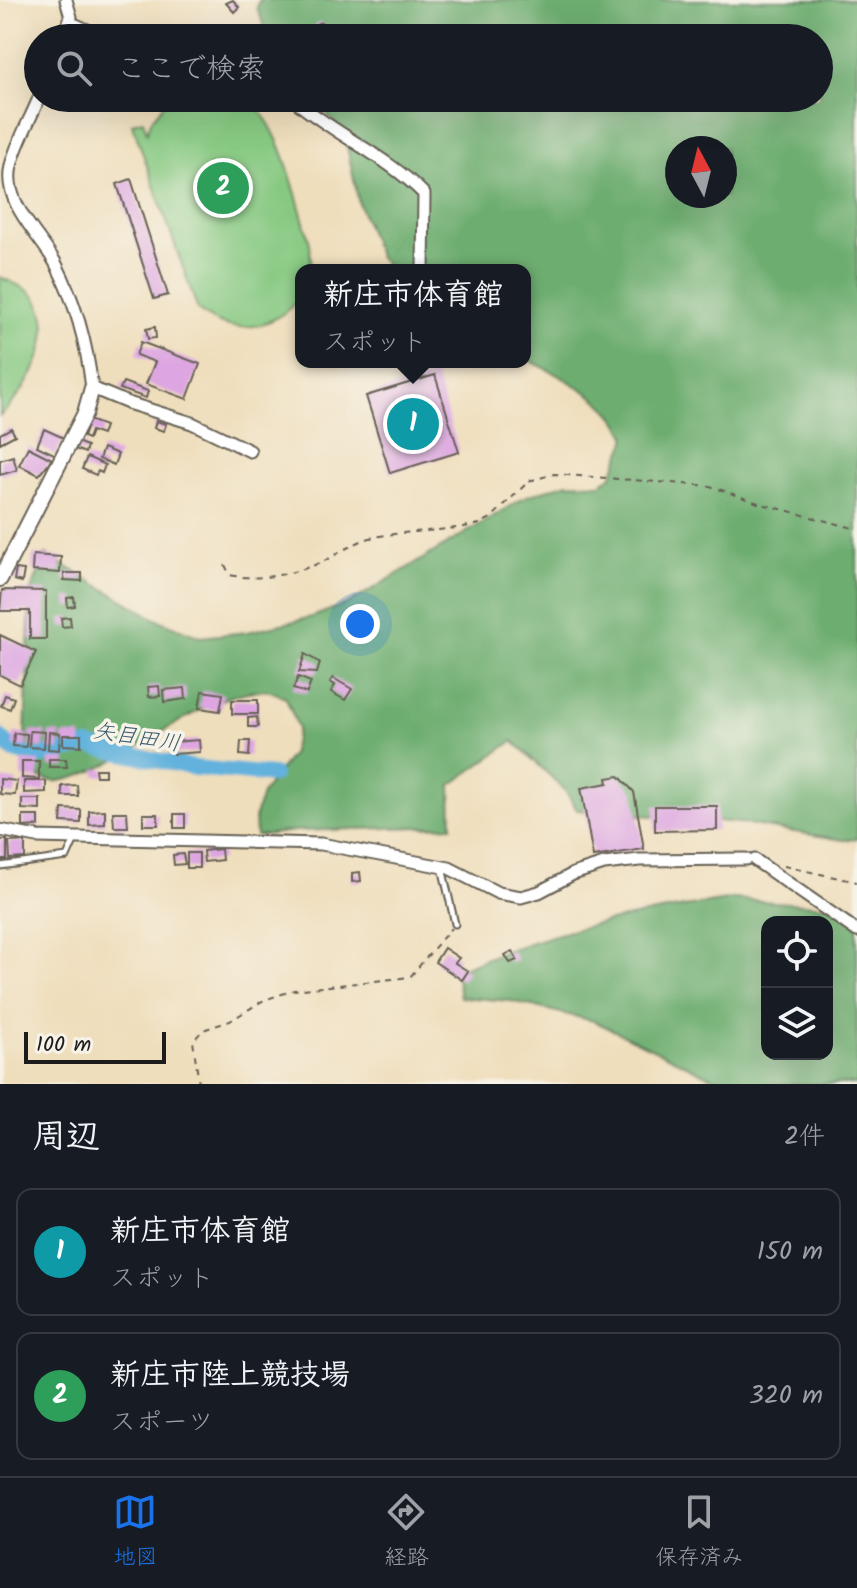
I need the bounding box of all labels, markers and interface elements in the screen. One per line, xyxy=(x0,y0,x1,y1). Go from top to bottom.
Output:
search box xyxy=(24,24,833,112)
icon: search xyxy=(52,46,96,90)
text: ここで検索 xyxy=(116,46,266,94)
north arrow xyxy=(665,136,737,208)
pin: 2 xyxy=(197,158,249,218)
popup xyxy=(295,264,531,368)
text: 新庄市体育館 xyxy=(323,272,503,320)
text: スポット xyxy=(323,322,427,364)
pin: 1 xyxy=(387,394,439,454)
your location xyxy=(340,604,380,644)
water label: 矢目田川 xyxy=(90,714,183,763)
map controls xyxy=(761,916,833,1060)
button: locate xyxy=(761,916,833,988)
button: layers xyxy=(761,988,833,1060)
scale bar xyxy=(24,1028,166,1064)
text: 100 m xyxy=(36,1028,91,1063)
text: 周辺 xyxy=(32,1111,100,1165)
text: 2件 xyxy=(784,1116,825,1158)
text: 新庄市体育館 xyxy=(110,1208,290,1256)
text: 1 xyxy=(56,1231,64,1273)
text: 150 m xyxy=(757,1231,823,1273)
text: スポット xyxy=(110,1258,214,1300)
text: 新庄市陸上競技場 xyxy=(110,1352,350,1400)
text: 2 xyxy=(52,1375,68,1417)
text: 320 m xyxy=(749,1375,823,1417)
text: スポーツ xyxy=(110,1402,213,1444)
tab: 地図 xyxy=(113,1490,158,1576)
tab: 経路 xyxy=(384,1490,429,1576)
tab: 保存済み xyxy=(655,1490,744,1576)

